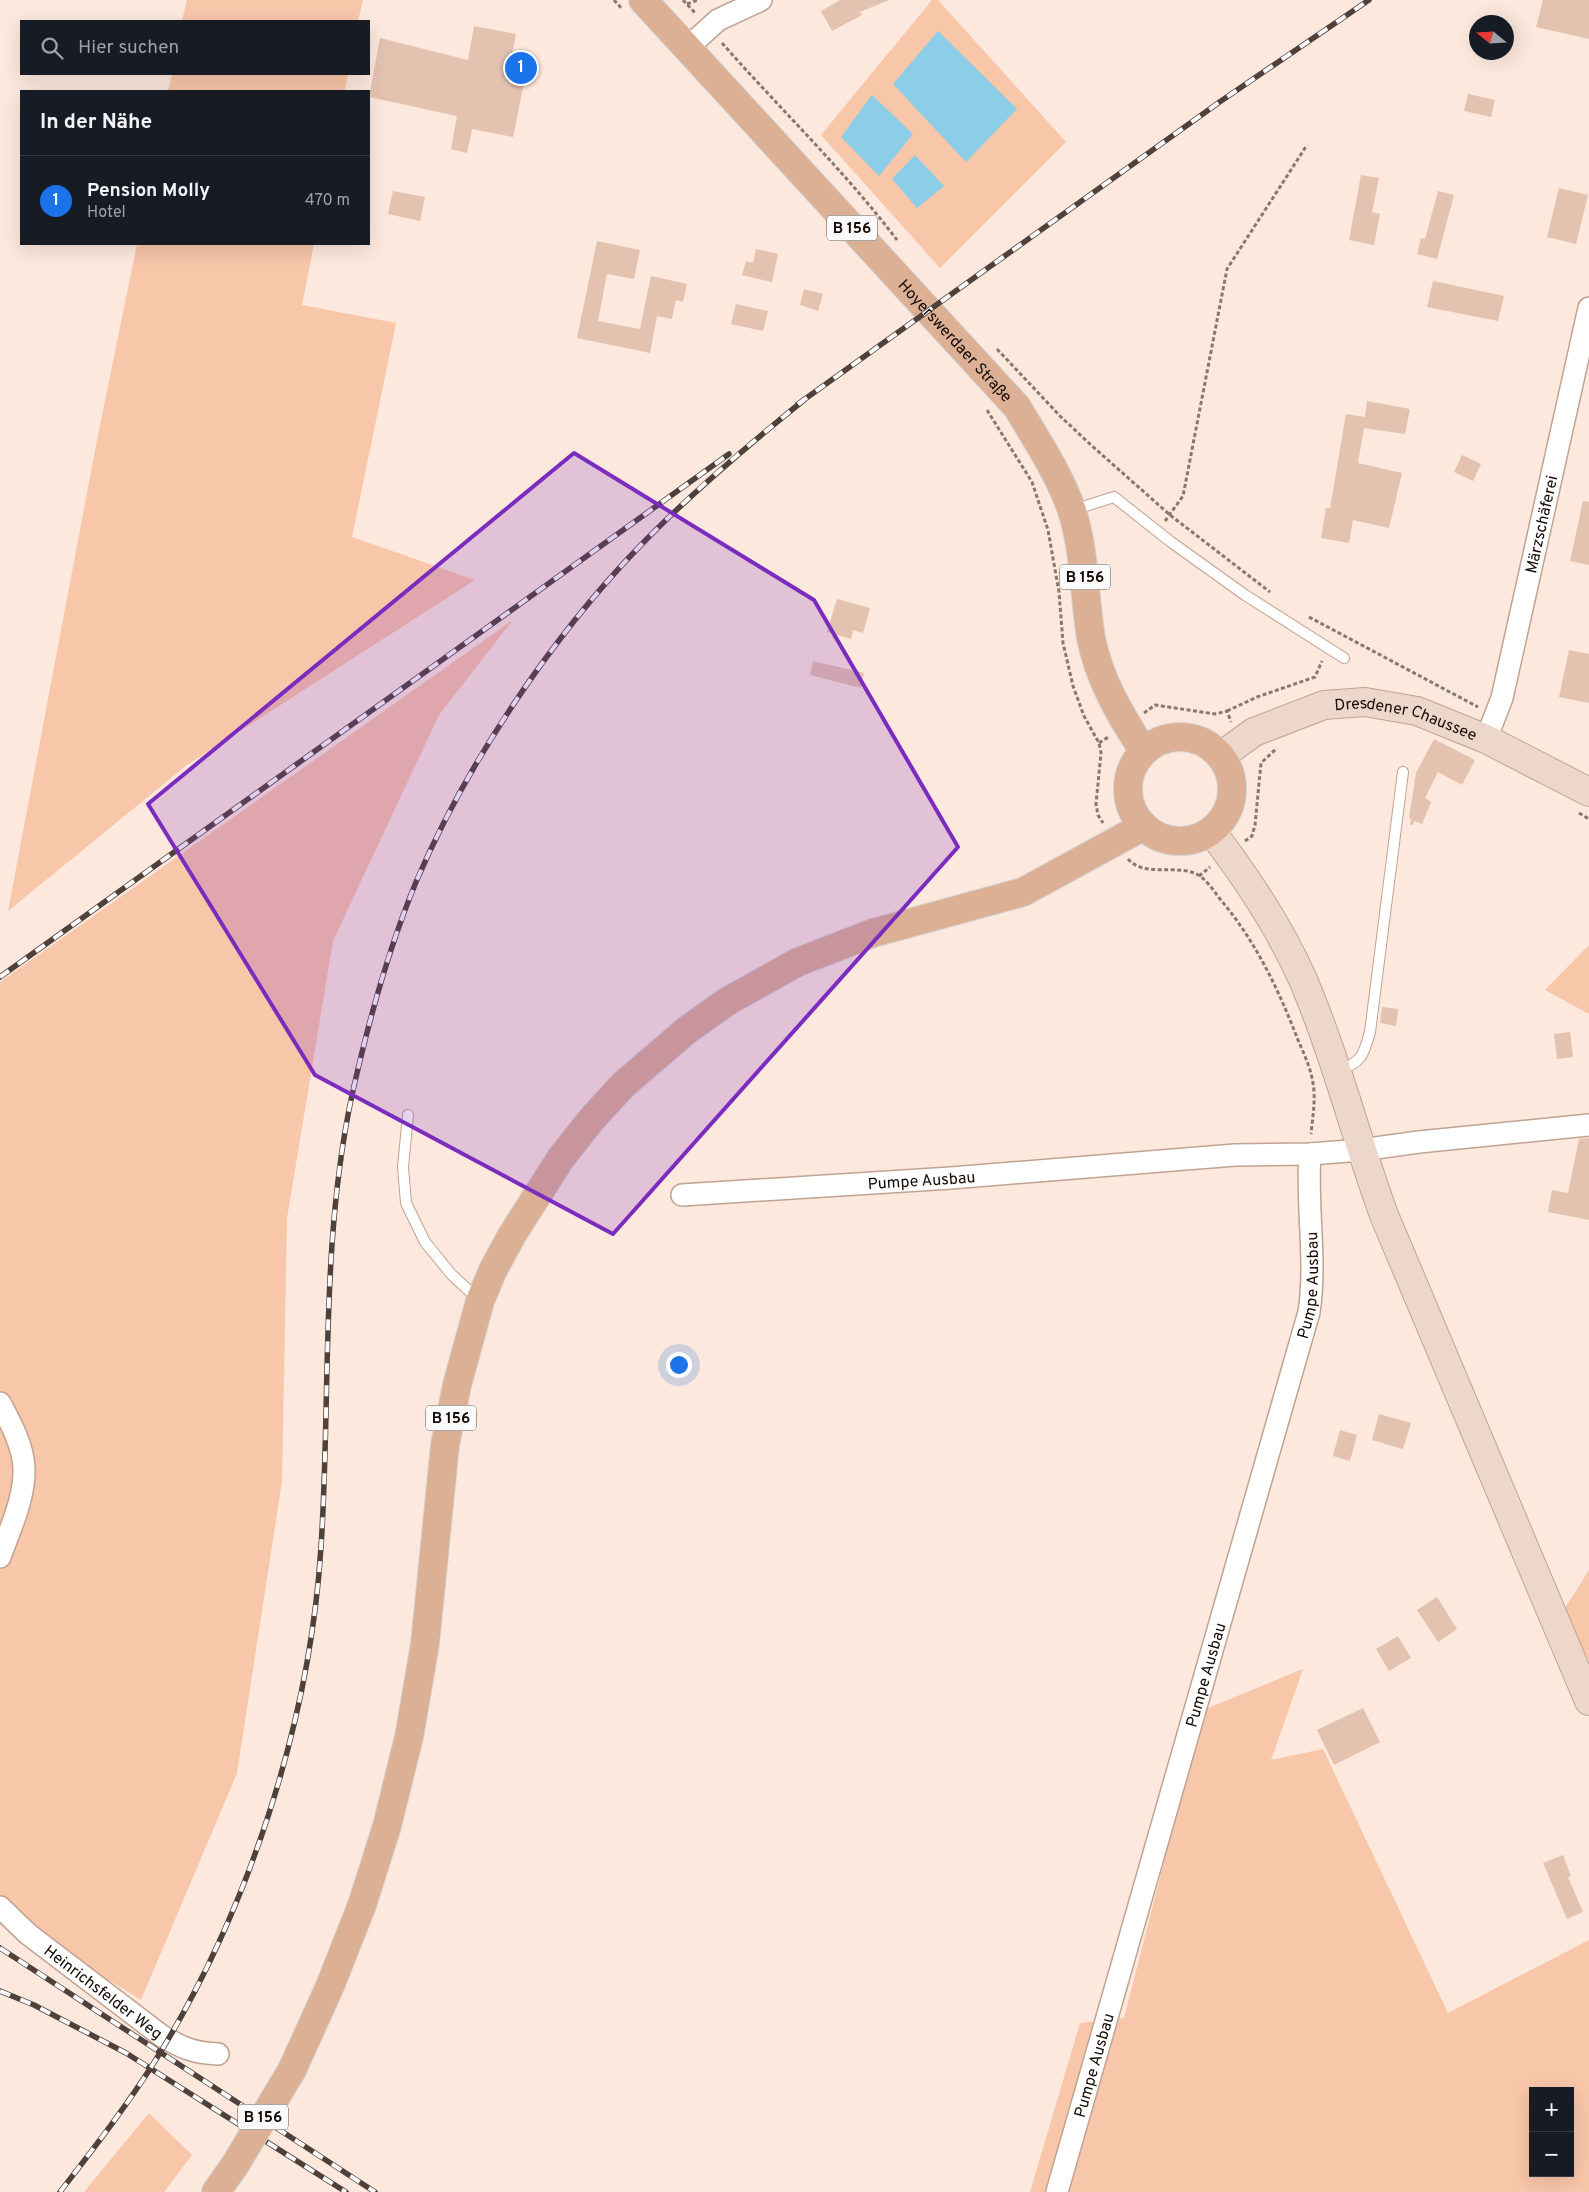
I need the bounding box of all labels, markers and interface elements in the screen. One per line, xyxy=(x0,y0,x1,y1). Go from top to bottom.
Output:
north arrow xyxy=(1469,15,1514,60)
search box xyxy=(20,20,370,75)
icon: search xyxy=(38,34,66,62)
text: Hier suchen xyxy=(78,36,179,60)
pin: 1 xyxy=(505,49,537,87)
text: In der Nähe xyxy=(40,109,152,136)
text: Pension Molly xyxy=(87,179,210,203)
text: 1 xyxy=(53,191,59,211)
text: 470 m xyxy=(305,191,350,211)
text: Hotel xyxy=(87,203,126,223)
road number: B 156 xyxy=(827,216,877,240)
street label: Hoyerswerdaer Straße xyxy=(893,276,1016,407)
street label: Märzschäferei xyxy=(1522,474,1563,576)
road number: B 156 xyxy=(1060,564,1110,590)
street label: Dresdener Chaussee xyxy=(1334,694,1479,746)
street label: Pumpe Ausbau xyxy=(867,1168,976,1195)
street label: Pumpe Ausbau xyxy=(1294,1231,1324,1341)
your location xyxy=(666,1352,692,1378)
road number: B 156 xyxy=(426,1406,476,1430)
street label: Pumpe Ausbau xyxy=(1183,1621,1231,1730)
street label: Heinrichsfelder Weg xyxy=(39,1942,166,2045)
street label: Pumpe Ausbau xyxy=(1071,2011,1120,2120)
map controls xyxy=(1529,2087,1574,2177)
button: + xyxy=(1529,2087,1574,2132)
road number: B 156 xyxy=(238,2104,288,2130)
button: − xyxy=(1529,2132,1574,2177)

